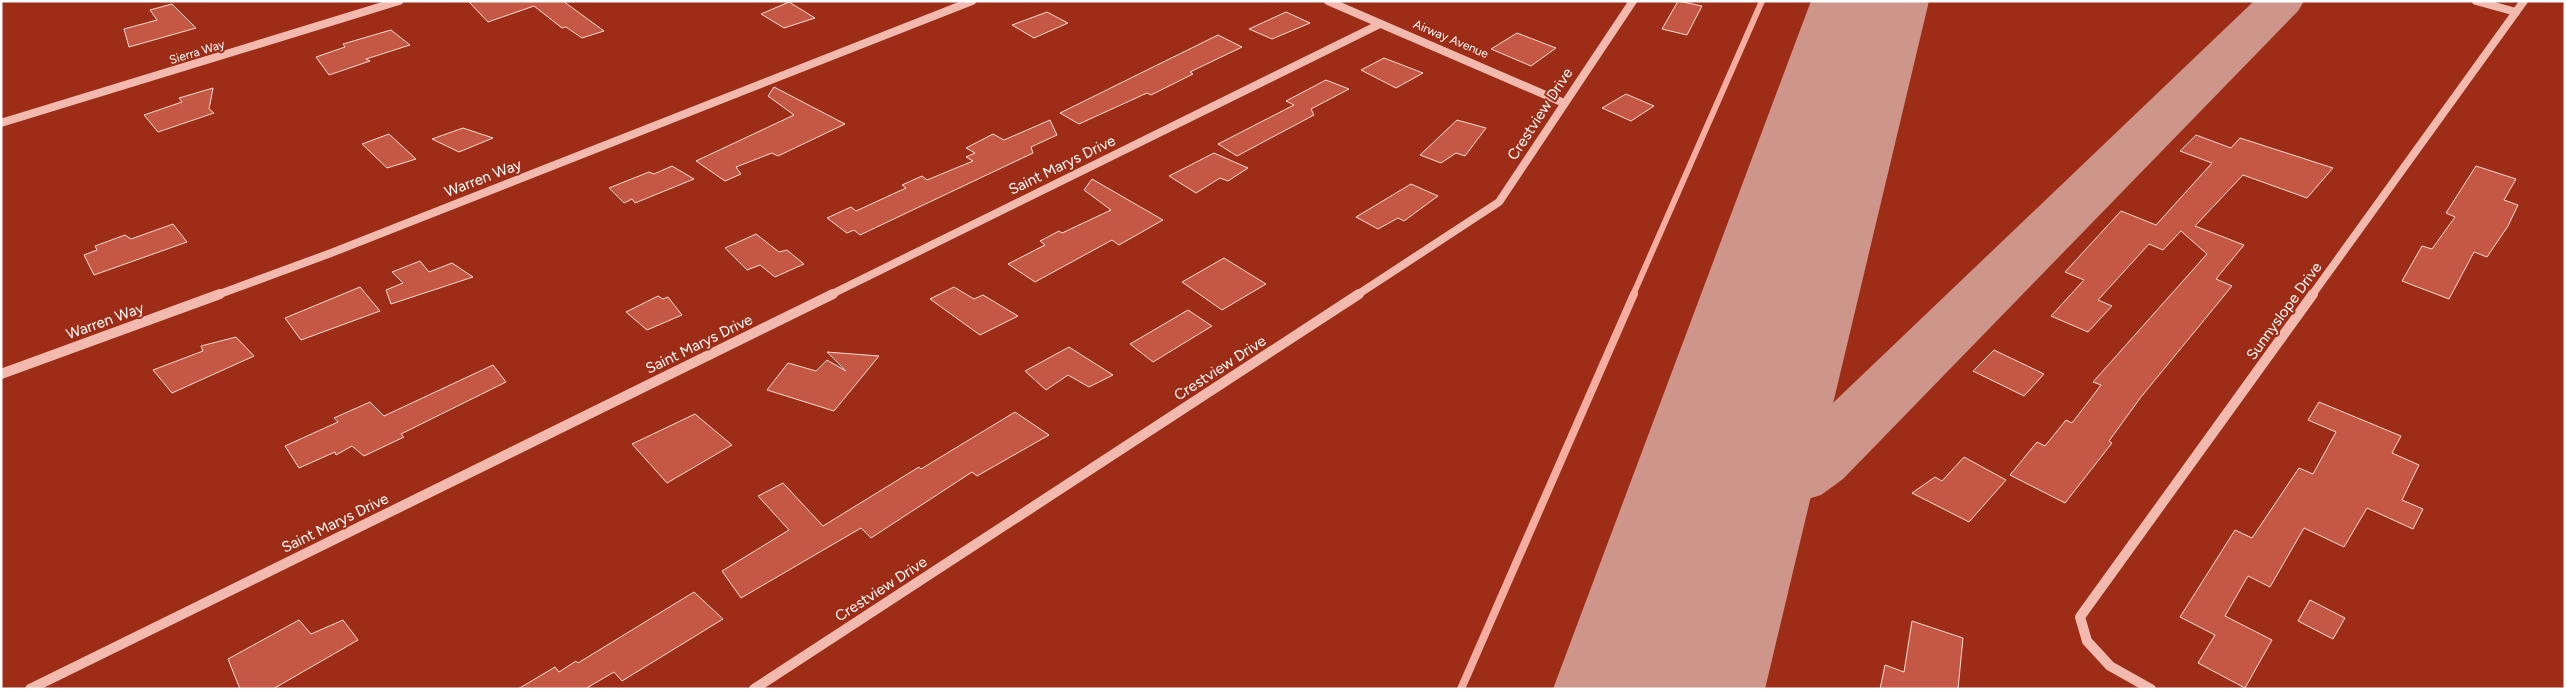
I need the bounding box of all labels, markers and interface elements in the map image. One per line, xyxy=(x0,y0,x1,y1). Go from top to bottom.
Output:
street label: Airway Avenue xyxy=(1411,17,1491,61)
street label: Sierra Way xyxy=(168,37,227,67)
street label: Crestview Drive xyxy=(1504,65,1576,163)
street label: Saint Marys Drive xyxy=(1006,131,1118,199)
street label: Warren Way xyxy=(442,155,524,201)
street label: Sunnyslope Drive xyxy=(2242,259,2326,363)
street label: Warren Way xyxy=(64,299,146,343)
street label: Saint Marys Drive xyxy=(643,310,755,378)
street label: Crestview Drive xyxy=(1171,332,1269,404)
street label: Saint Marys Drive xyxy=(279,489,391,557)
street label: Crestview Drive xyxy=(832,553,930,625)

